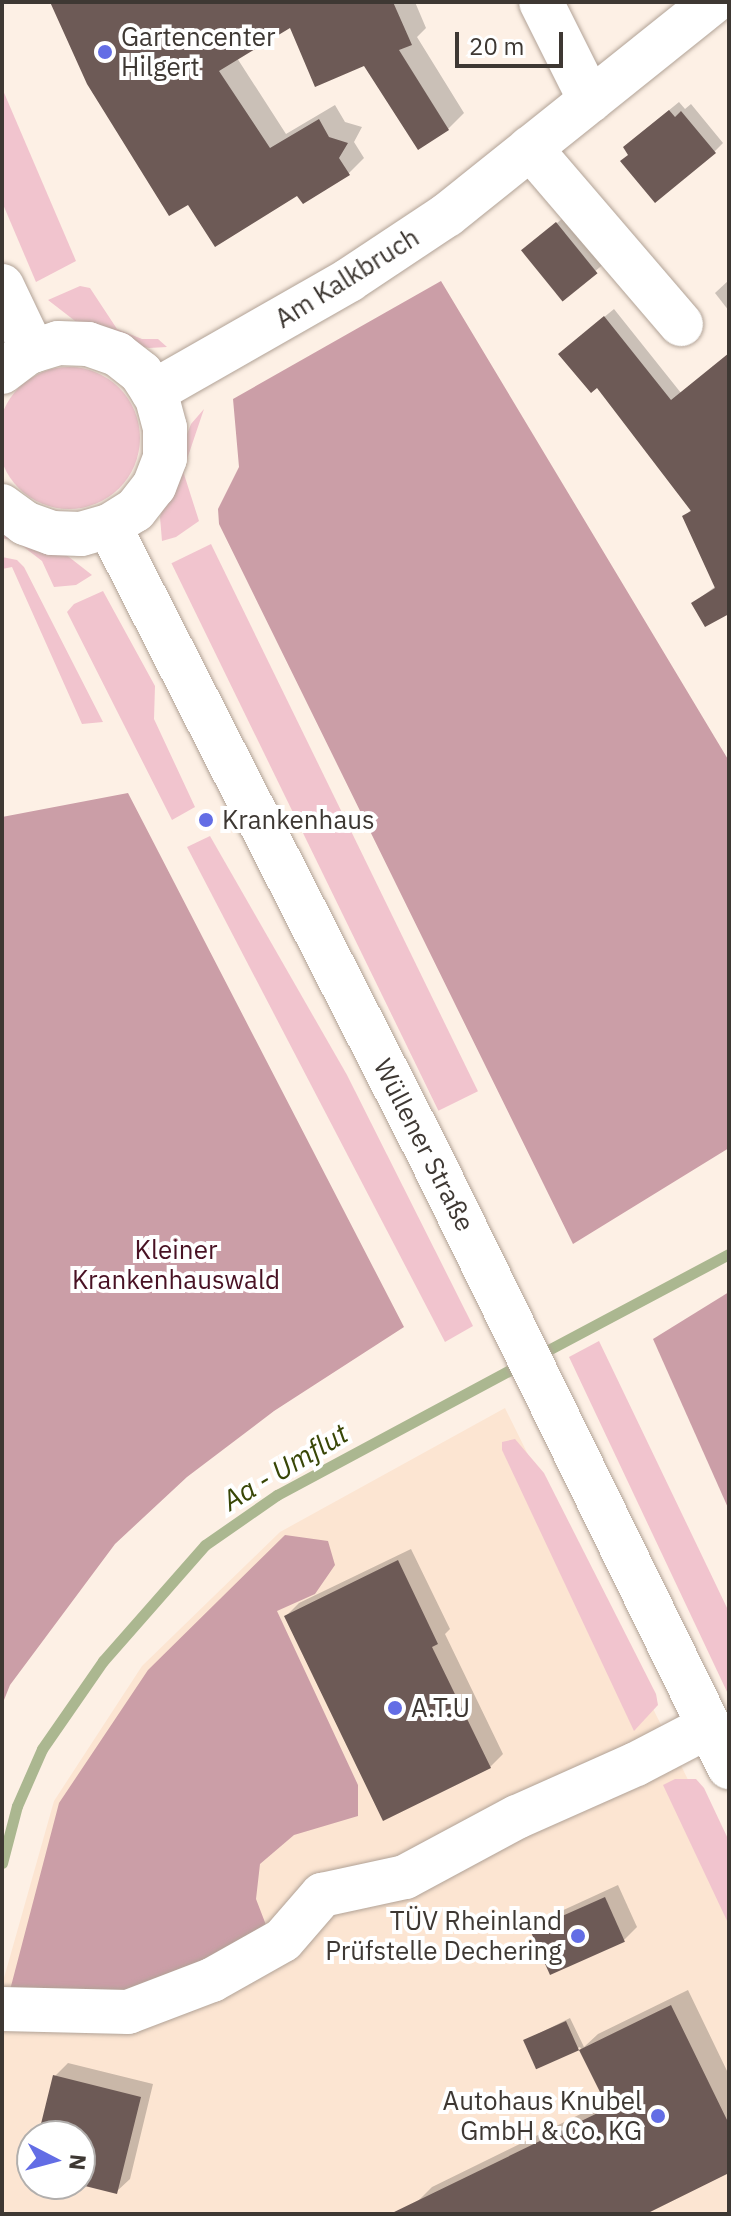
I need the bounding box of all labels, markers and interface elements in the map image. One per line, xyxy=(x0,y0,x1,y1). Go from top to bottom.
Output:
scale bar xyxy=(459,16,567,66)
place label: Gartencenter Hilgert xyxy=(121,21,275,82)
text: 20 m xyxy=(469,30,524,62)
marker: Gartencenter Hilgert xyxy=(96,43,114,61)
street label: Am Kalkbruch xyxy=(269,221,425,335)
place label: Krankenhaus xyxy=(222,804,375,836)
marker: Krankenhaus xyxy=(197,811,215,829)
street label: Wüllener Straße xyxy=(367,1054,481,1236)
park label: Kleiner Krankenhauswald xyxy=(72,1234,280,1296)
water label: Aa - Umflut xyxy=(216,1417,354,1517)
place label: A.T.U xyxy=(411,1692,470,1724)
marker: A.T.U xyxy=(386,1699,404,1717)
place label: TÜV Rheinland Prüfstelle Dechering xyxy=(325,1905,562,1966)
marker: TÜV Rheinland Prüfstelle Dechering xyxy=(569,1927,587,1945)
place label: Autohaus Knubel GmbH & Co. KG xyxy=(443,2085,642,2146)
marker: Autohaus Knubel GmbH & Co. KG xyxy=(649,2107,667,2125)
north arrow xyxy=(16,2120,96,2200)
text: N xyxy=(63,2153,94,2172)

